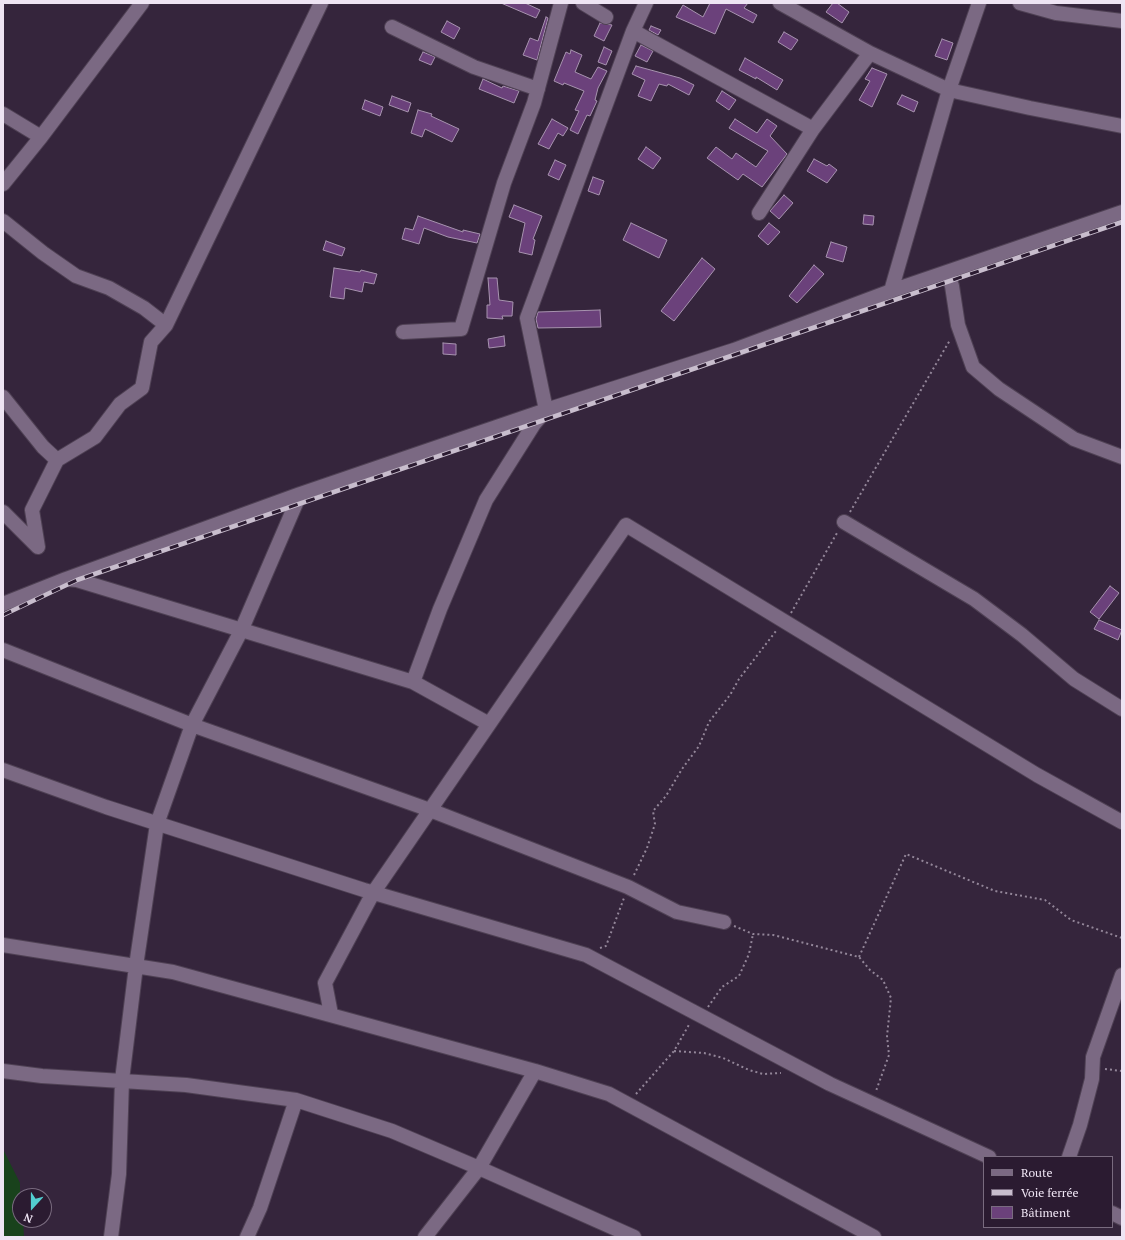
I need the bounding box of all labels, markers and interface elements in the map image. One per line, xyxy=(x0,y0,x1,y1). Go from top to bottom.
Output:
legend xyxy=(983,1156,1113,1228)
text: Route xyxy=(1021,1165,1052,1180)
text: Voie ferrée xyxy=(1021,1185,1079,1200)
north arrow xyxy=(12,1188,52,1228)
text: Bâtiment xyxy=(1021,1205,1070,1220)
text: N xyxy=(22,1210,34,1226)

